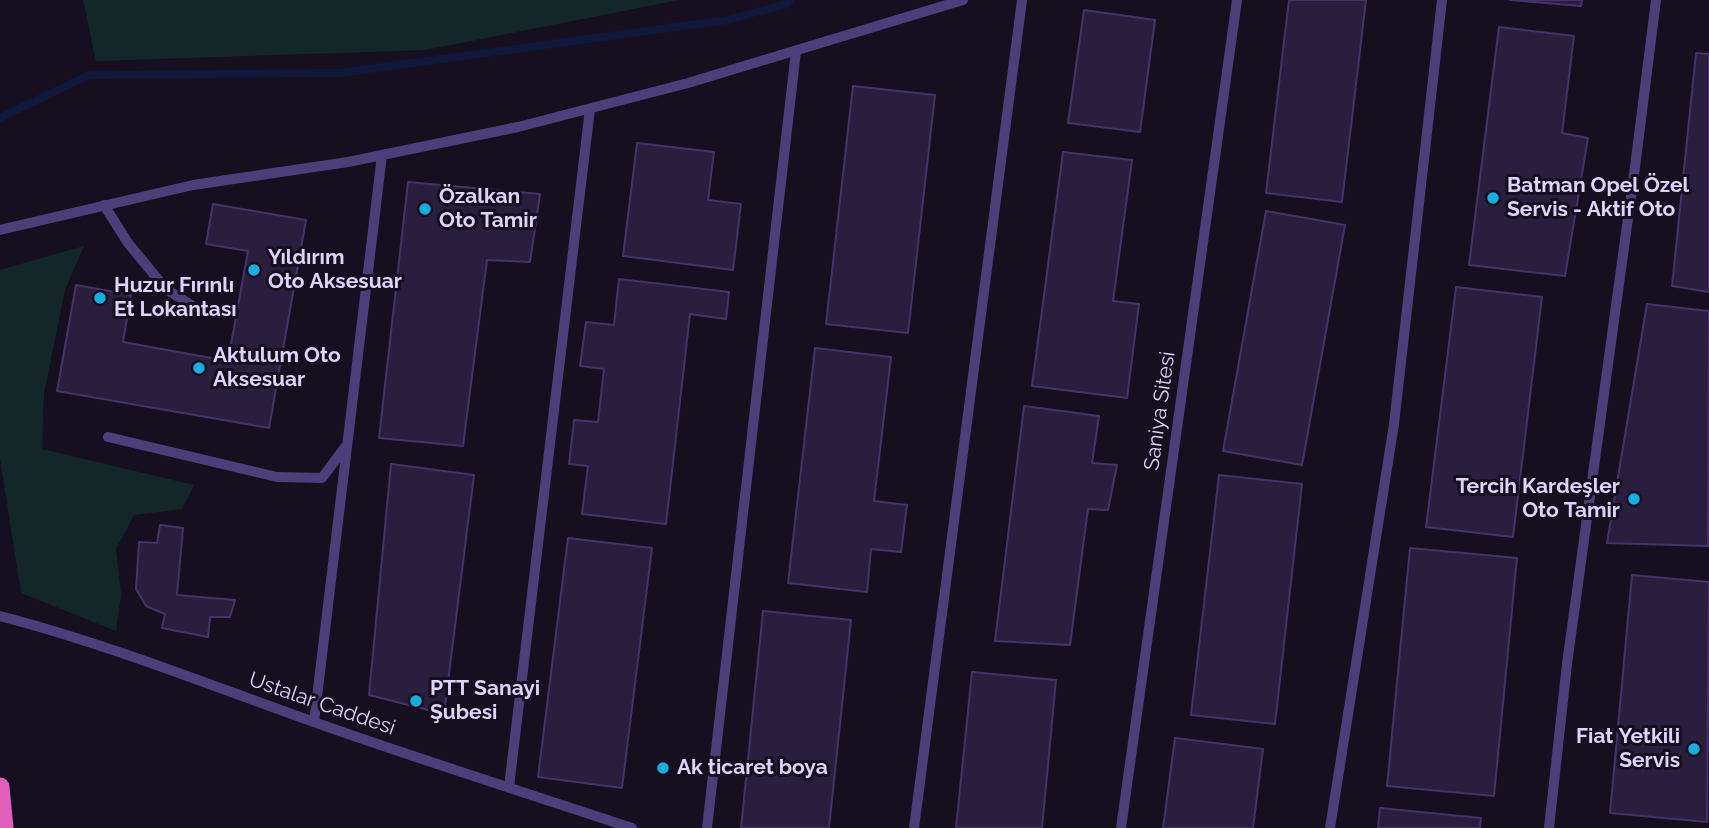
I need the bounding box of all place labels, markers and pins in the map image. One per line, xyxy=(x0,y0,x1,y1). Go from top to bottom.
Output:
place label: Batman Opel Özel Servis - Aktif Oto xyxy=(1507,173,1689,223)
place label: Özalkan Oto Tamir xyxy=(439,184,537,234)
marker: Batman Opel Özel Servis - Aktif Oto xyxy=(1485,190,1501,206)
marker: Özalkan Oto Tamir xyxy=(417,201,433,217)
place label: Yıldırım Oto Aksesuar xyxy=(268,245,402,295)
marker: Yıldırım Oto Aksesuar xyxy=(246,262,262,278)
place label: Huzur Fırınlı Et Lokantası xyxy=(114,273,237,323)
marker: Huzur Fırınlı Et Lokantası xyxy=(92,290,108,306)
place label: Aktulum Oto Aksesuar xyxy=(213,343,341,393)
marker: Aktulum Oto Aksesuar xyxy=(191,360,207,376)
place label: Tercih Kardeşler Oto Tamir xyxy=(1456,474,1620,524)
marker: Tercih Kardeşler Oto Tamir xyxy=(1626,491,1642,507)
place label: PTT Sanayi Şubesi xyxy=(430,676,540,726)
marker: PTT Sanayi Şubesi xyxy=(408,693,424,709)
place label: Fiat Yetkili Servis xyxy=(1576,724,1680,774)
marker: Fiat Yetkili Servis xyxy=(1686,741,1702,757)
place label: Ak ticaret boya xyxy=(677,755,828,781)
marker: Ak ticaret boya xyxy=(655,760,671,776)

